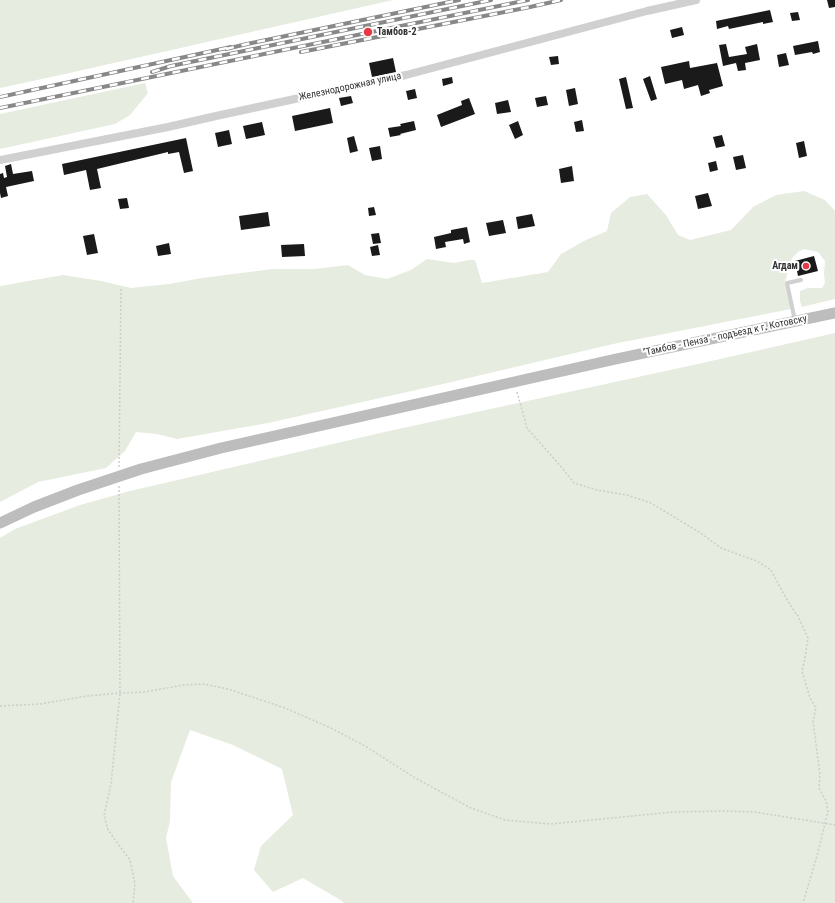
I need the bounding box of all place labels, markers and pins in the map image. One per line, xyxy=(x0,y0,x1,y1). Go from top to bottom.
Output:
marker: Тамбов-2 xyxy=(362,26,374,38)
place label: Тамбов-2 xyxy=(377,26,417,38)
place label: Агдам xyxy=(772,260,798,272)
marker: Агдам xyxy=(801,261,811,271)

